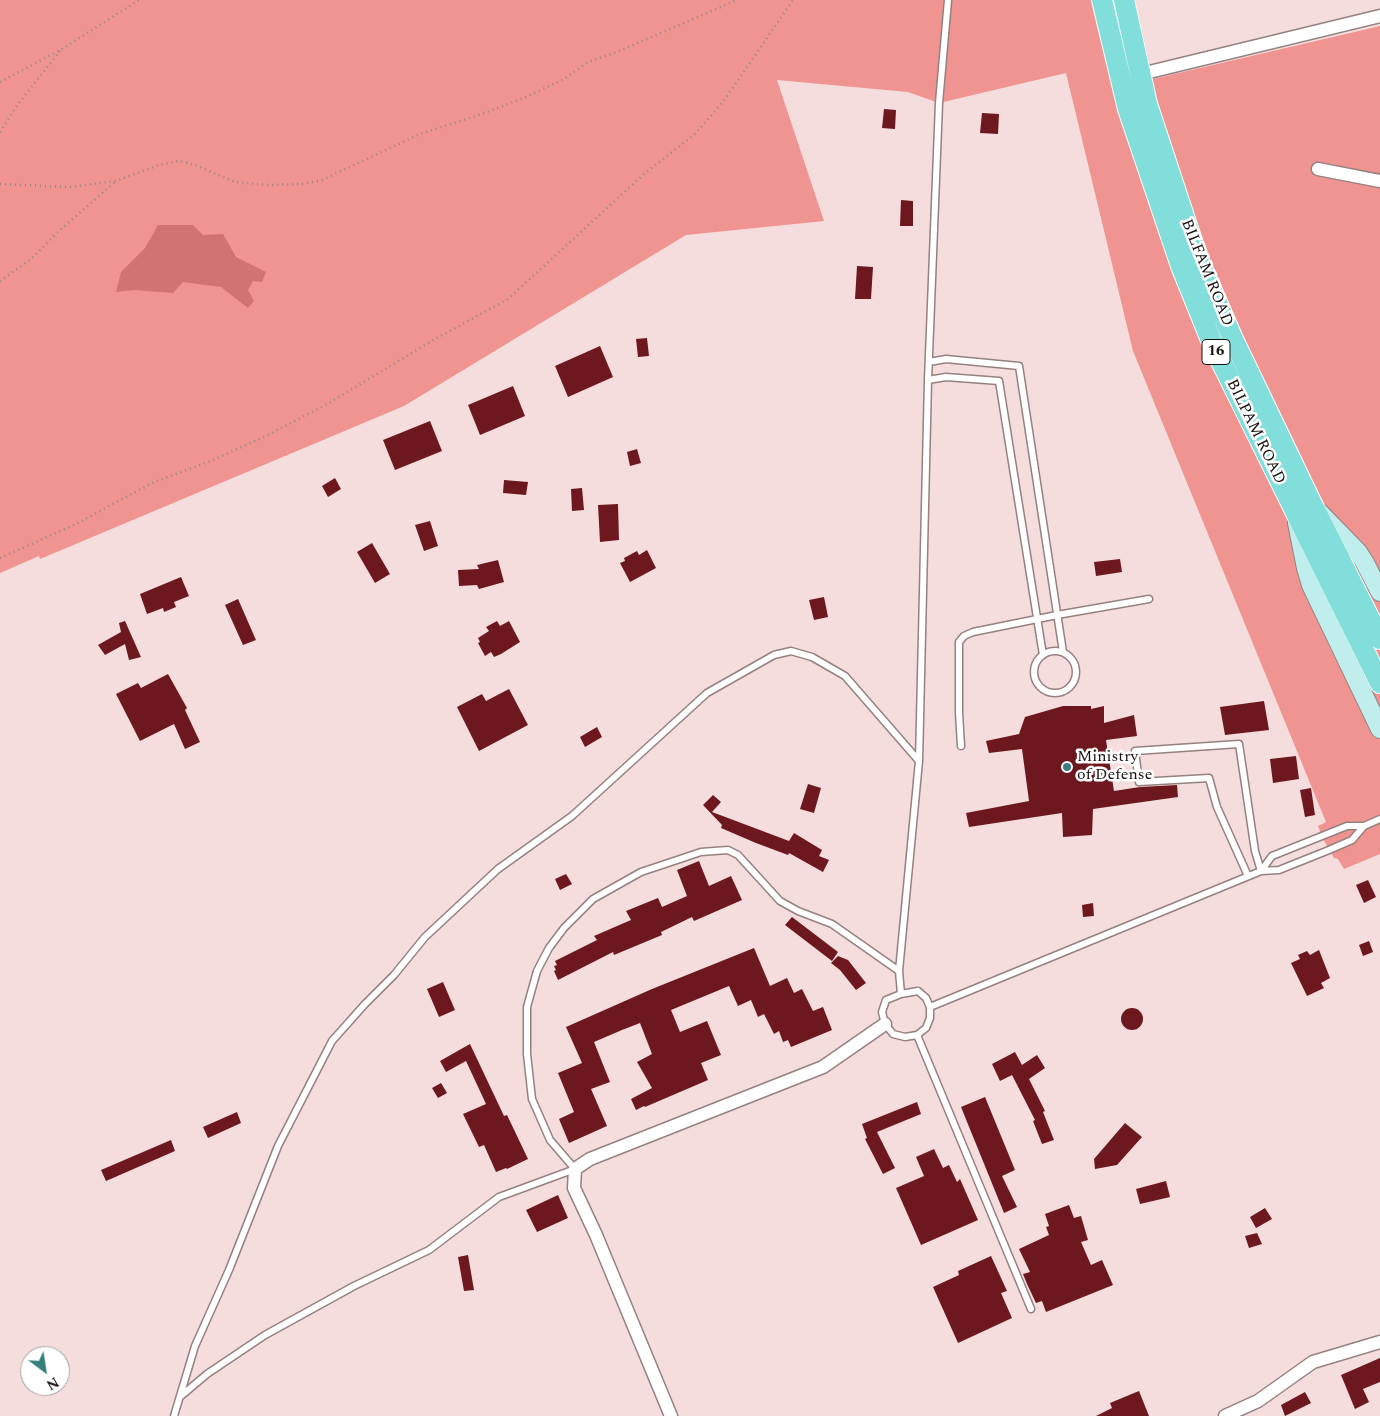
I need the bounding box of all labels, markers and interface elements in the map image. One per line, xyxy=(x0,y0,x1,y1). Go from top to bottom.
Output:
street label: BILFAM ROAD xyxy=(1176,217,1236,329)
road number: 16 xyxy=(1202,340,1230,364)
street label: BILPAM ROAD xyxy=(1221,376,1289,488)
place label: Ministry of Defense xyxy=(1077,748,1152,786)
marker: Ministry of Defense xyxy=(1061,761,1073,773)
north arrow xyxy=(20,1346,70,1396)
text: N xyxy=(42,1371,63,1395)

